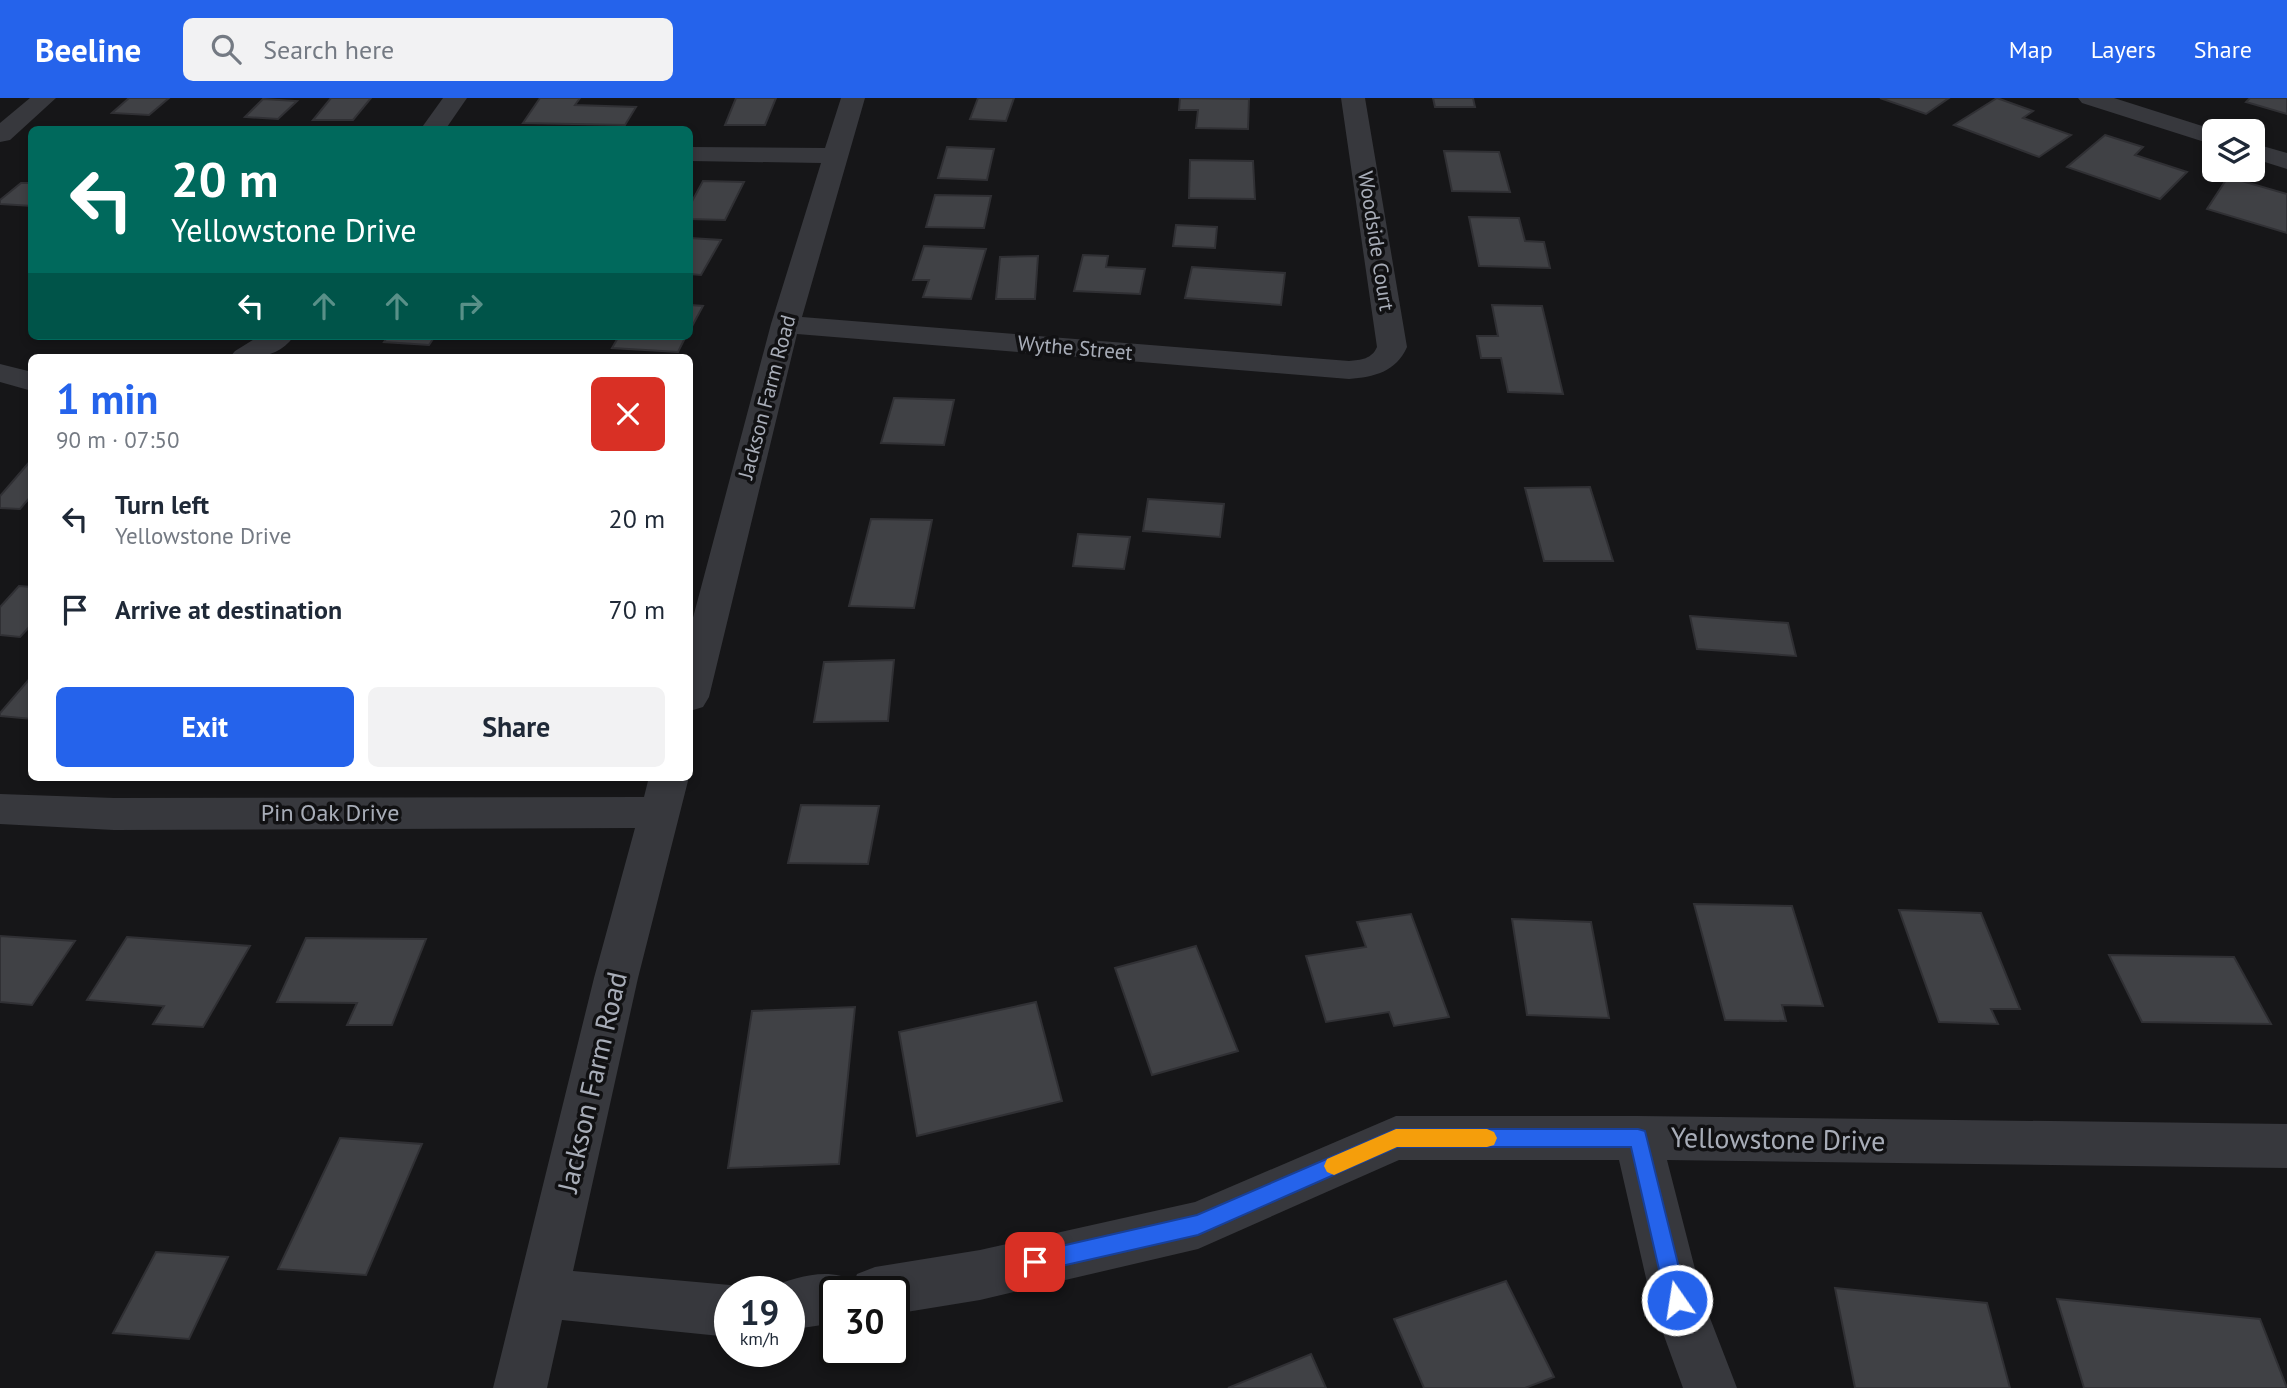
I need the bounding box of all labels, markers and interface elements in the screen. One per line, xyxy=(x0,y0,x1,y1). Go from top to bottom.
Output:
search box xyxy=(183,18,673,81)
text: Beeline xyxy=(35,28,141,71)
icon: search xyxy=(207,30,245,68)
text: Search here xyxy=(263,33,394,66)
text: Map xyxy=(2009,34,2053,65)
text: Layers xyxy=(2091,34,2156,65)
text: Share xyxy=(2194,34,2252,65)
map controls xyxy=(2202,119,2265,182)
button: layers xyxy=(2202,119,2265,182)
text: 20 m xyxy=(171,147,278,211)
icon: left xyxy=(56,154,147,245)
street label: Woodside Court xyxy=(1352,169,1401,313)
text: Yellowstone Drive xyxy=(171,209,417,251)
icon: left xyxy=(232,287,270,325)
icon: ahead xyxy=(305,287,343,325)
icon: ahead xyxy=(378,287,416,325)
icon: right xyxy=(451,287,489,325)
street label: Jackson Farm Road xyxy=(731,312,801,483)
street label: Wythe Street xyxy=(1016,329,1134,366)
text: 1 min xyxy=(56,371,158,426)
button: close xyxy=(591,377,665,451)
text: 90 m · 07:50 xyxy=(56,425,180,454)
text: Turn left xyxy=(115,488,209,521)
icon: left xyxy=(56,500,94,538)
text: 20 m xyxy=(609,502,665,535)
text: Yellowstone Drive xyxy=(115,521,291,550)
icon: arrive xyxy=(56,591,94,629)
text: Arrive at destination xyxy=(115,593,342,626)
text: 70 m xyxy=(609,593,665,626)
button: Exit xyxy=(56,687,354,767)
button: Share xyxy=(368,687,665,767)
street label: Pin Oak Drive xyxy=(261,797,399,828)
street label: Jackson Farm Road xyxy=(548,968,635,1197)
street label: Yellowstone Drive xyxy=(1670,1118,1886,1159)
pin xyxy=(1005,1232,1065,1292)
icon: arrive xyxy=(1016,1243,1054,1281)
position arrow xyxy=(1640,1263,1714,1337)
speed limit sign: 30 xyxy=(819,1276,910,1367)
text: 19 xyxy=(740,1289,779,1335)
text: km/h xyxy=(740,1327,779,1350)

